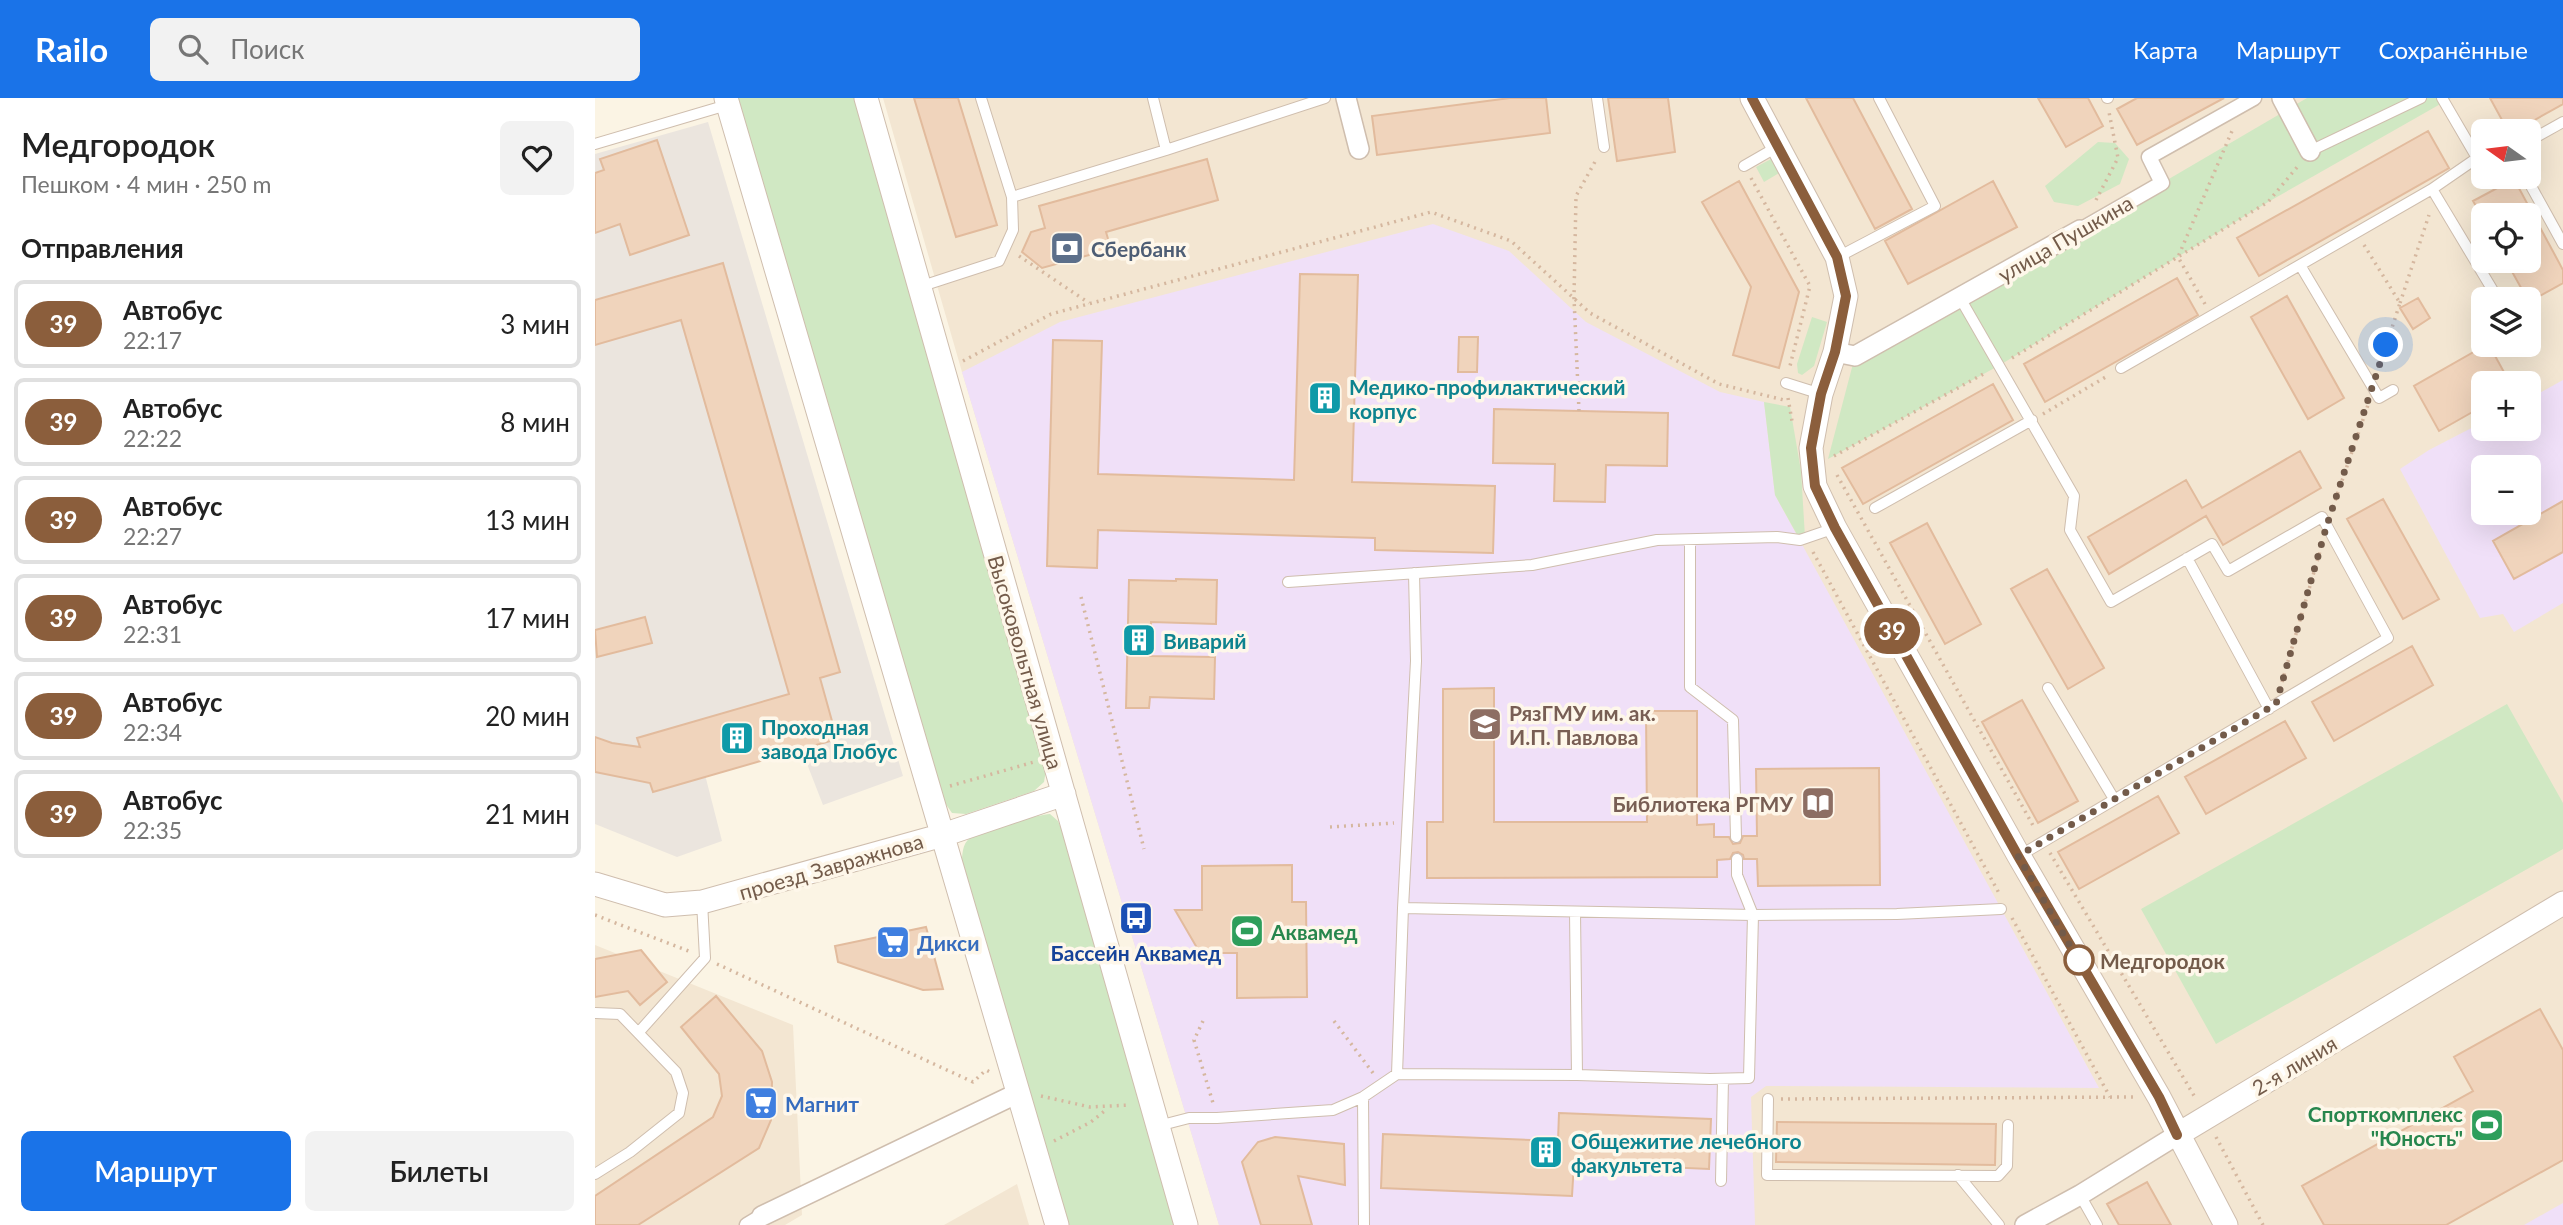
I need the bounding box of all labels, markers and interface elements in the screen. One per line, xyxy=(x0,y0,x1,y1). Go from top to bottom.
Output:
search box xyxy=(150,18,640,81)
text: Railo xyxy=(35,29,108,69)
icon: search xyxy=(174,30,212,68)
text: Поиск xyxy=(230,33,305,65)
text: Карта xyxy=(2133,35,2198,64)
text: Маршрут xyxy=(2236,35,2341,64)
text: Сохранённые xyxy=(2379,35,2528,64)
north arrow xyxy=(2471,119,2541,189)
map controls xyxy=(2471,119,2541,525)
button: heart xyxy=(500,121,574,195)
text: Медгородок xyxy=(21,124,215,164)
text: Пешком · 4 мин · 250 m xyxy=(21,170,271,198)
street label: улица Пушкина xyxy=(1993,189,2137,287)
button: locate xyxy=(2471,203,2541,273)
bank icon: Сбербанк xyxy=(1048,229,1086,267)
text: Отправления xyxy=(21,232,184,264)
place label: Сбербанк xyxy=(1091,236,1187,261)
button: layers xyxy=(2471,287,2541,357)
text: Автобус xyxy=(123,294,222,326)
text: 3 мин xyxy=(500,308,570,340)
text: 39 xyxy=(50,309,77,338)
text: 22:17 xyxy=(123,326,182,354)
your location xyxy=(2368,327,2403,362)
button: + xyxy=(2471,371,2541,441)
place label: Медико-профилактический корпус xyxy=(1349,374,1626,423)
building icon: Медико-профилактический корпус xyxy=(1306,379,1344,417)
text: Автобус xyxy=(123,392,222,424)
text: 8 мин xyxy=(500,406,570,438)
text: 39 xyxy=(50,407,77,436)
text: 22:22 xyxy=(123,424,182,452)
button: − xyxy=(2471,455,2541,525)
text: Автобус xyxy=(123,490,222,522)
text: 13 мин xyxy=(485,504,570,536)
text: 39 xyxy=(50,505,77,534)
text: 22:27 xyxy=(123,522,182,550)
street label: Высоковольтная улица xyxy=(983,552,1069,772)
text: Автобус xyxy=(123,588,222,620)
text: 17 мин xyxy=(485,602,570,634)
text: 39 xyxy=(50,603,77,632)
line badge: 39 xyxy=(1861,608,1923,654)
text: 39 xyxy=(1878,616,1906,645)
text: 22:31 xyxy=(123,620,182,648)
building icon: Виварий xyxy=(1120,621,1158,659)
place label: Виварий xyxy=(1163,628,1247,653)
text: Автобус xyxy=(123,686,222,718)
text: 20 мин xyxy=(485,700,570,732)
place label: РязГМУ им. ак. И.П. Павлова xyxy=(1509,700,1656,749)
text: 39 xyxy=(50,701,77,730)
school or university icon: РязГМУ им. ак. И.П. Павлова xyxy=(1466,705,1504,743)
place label: Проходная завода Глобус xyxy=(761,714,897,763)
text: 22:34 xyxy=(123,718,182,746)
building icon: Проходная завода Глобус xyxy=(718,719,756,757)
text: Автобус xyxy=(123,784,222,816)
library icon: Библиотека РГМУ xyxy=(1799,784,1837,822)
place label: Библиотека РГМУ xyxy=(1612,791,1793,816)
text: 21 мин xyxy=(485,798,570,830)
text: 39 xyxy=(50,799,77,828)
text: 22:35 xyxy=(123,816,182,844)
street label: проезд Завражнова xyxy=(736,828,926,904)
bus stop icon: Бассейн Аквамед xyxy=(1117,899,1155,937)
sports icon: Аквамед xyxy=(1228,912,1266,950)
place label: Аквамед xyxy=(1270,919,1358,944)
supermarket icon: Дикси xyxy=(874,923,912,961)
place label: Дикси xyxy=(917,930,979,955)
place label: Бассейн Аквамед xyxy=(1051,940,1221,965)
marker: Медгородок xyxy=(2064,945,2094,975)
place label: Медгородок xyxy=(2100,948,2225,973)
street label: 2-я линия xyxy=(2247,1030,2341,1100)
supermarket icon: Магнит xyxy=(742,1084,780,1122)
place label: Магнит xyxy=(785,1091,859,1116)
place label: Спорткомплекс "Юность" xyxy=(2308,1101,2463,1150)
sports icon: Спорткомплекс "Юность" xyxy=(2468,1106,2506,1144)
place label: Общежитие лечебного факультета xyxy=(1571,1128,1802,1177)
button: Маршрут xyxy=(21,1131,291,1211)
button: Билеты xyxy=(305,1131,574,1211)
building icon: Общежитие лечебного факультета xyxy=(1527,1133,1565,1171)

